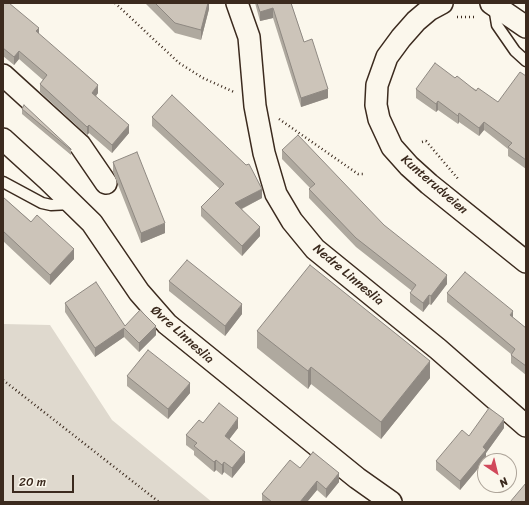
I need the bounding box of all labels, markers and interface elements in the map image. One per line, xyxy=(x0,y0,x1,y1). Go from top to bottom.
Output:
street label: Kunterudveien xyxy=(398,152,470,218)
street label: Nedre Linneslia xyxy=(310,241,386,309)
street label: Øvre Linneslia xyxy=(147,303,217,367)
north arrow xyxy=(477,453,517,493)
scale bar xyxy=(14,467,76,493)
text: 20 m xyxy=(19,471,46,493)
text: N xyxy=(495,472,512,492)

